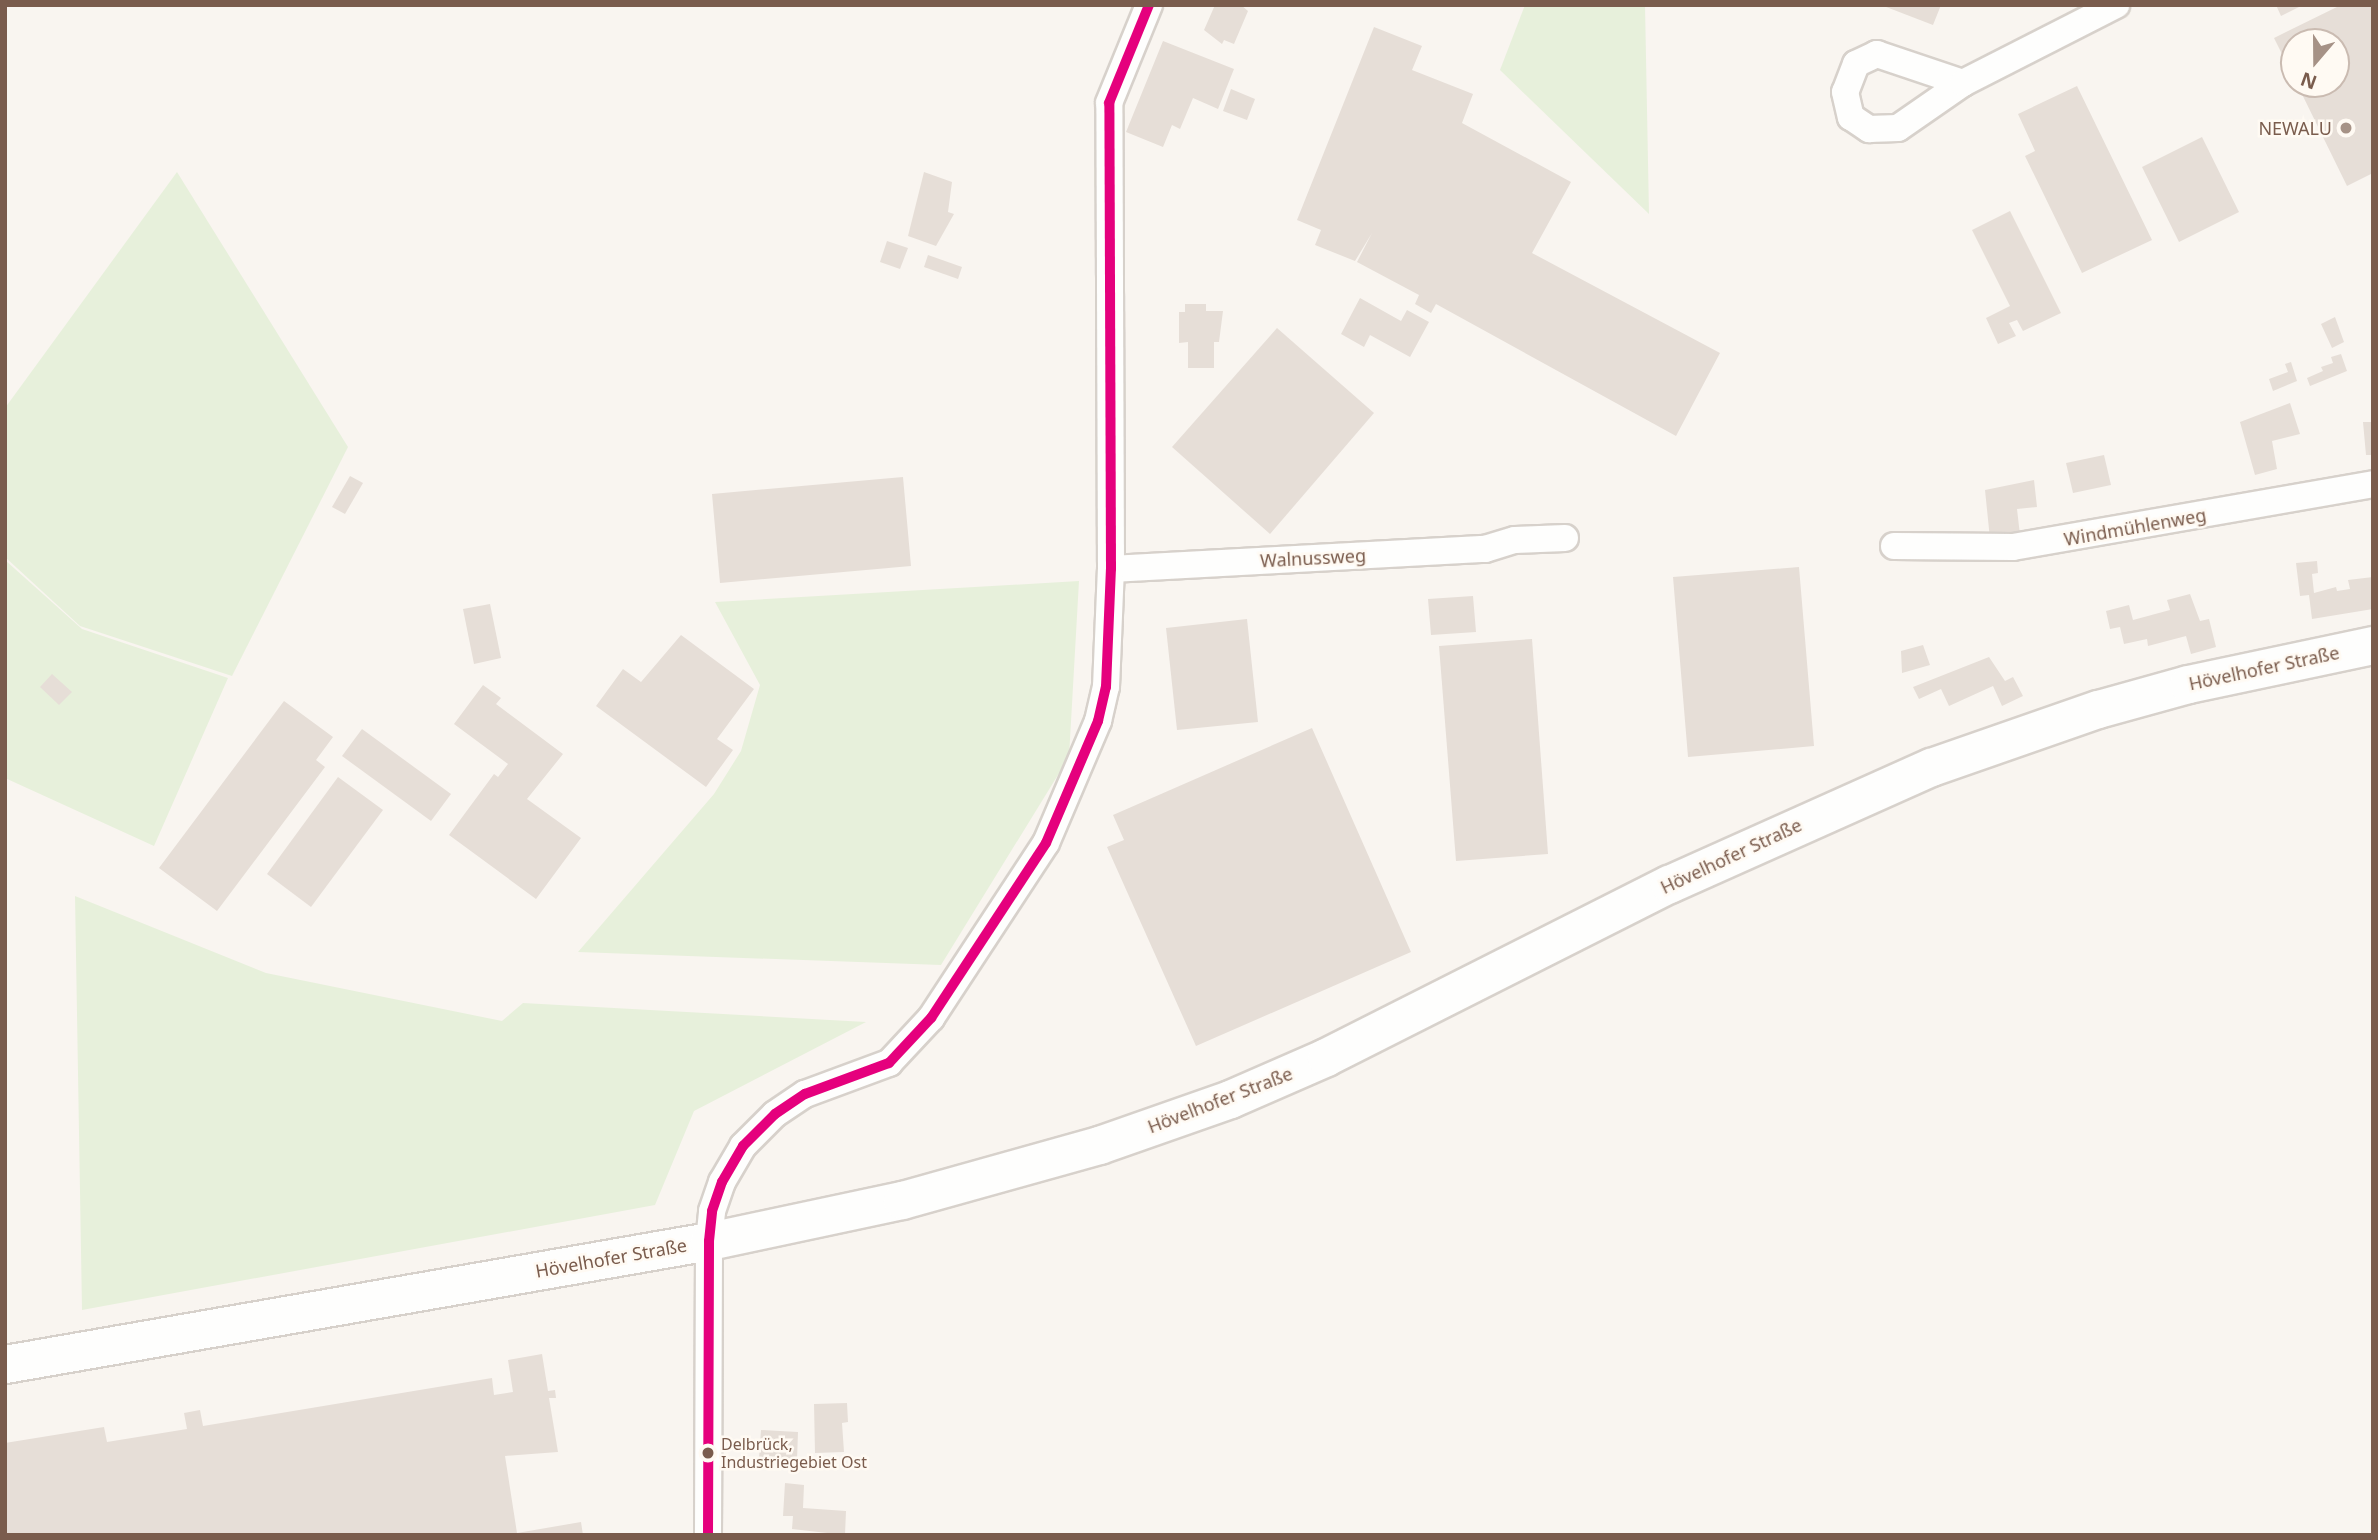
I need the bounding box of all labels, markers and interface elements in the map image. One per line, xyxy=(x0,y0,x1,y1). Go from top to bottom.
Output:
north arrow xyxy=(2280,28,2350,98)
text: N xyxy=(2297,66,2320,96)
place label: NEWALU xyxy=(2258,117,2332,139)
marker: NEWALU xyxy=(2338,120,2354,136)
street label: Windmühlenweg xyxy=(2062,504,2208,550)
street label: Walnussweg xyxy=(1260,544,1366,572)
street label: Hövelhofer Straße xyxy=(2187,641,2341,695)
street label: Hövelhofer Straße xyxy=(1657,814,1805,898)
street label: Hövelhofer Straße xyxy=(1145,1062,1295,1138)
street label: Hövelhofer Straße xyxy=(534,1234,688,1282)
place label: Delbrück, Industriegebiet Ost xyxy=(721,1434,867,1472)
marker: Delbrück, Industriegebiet Ost xyxy=(701,1446,715,1460)

